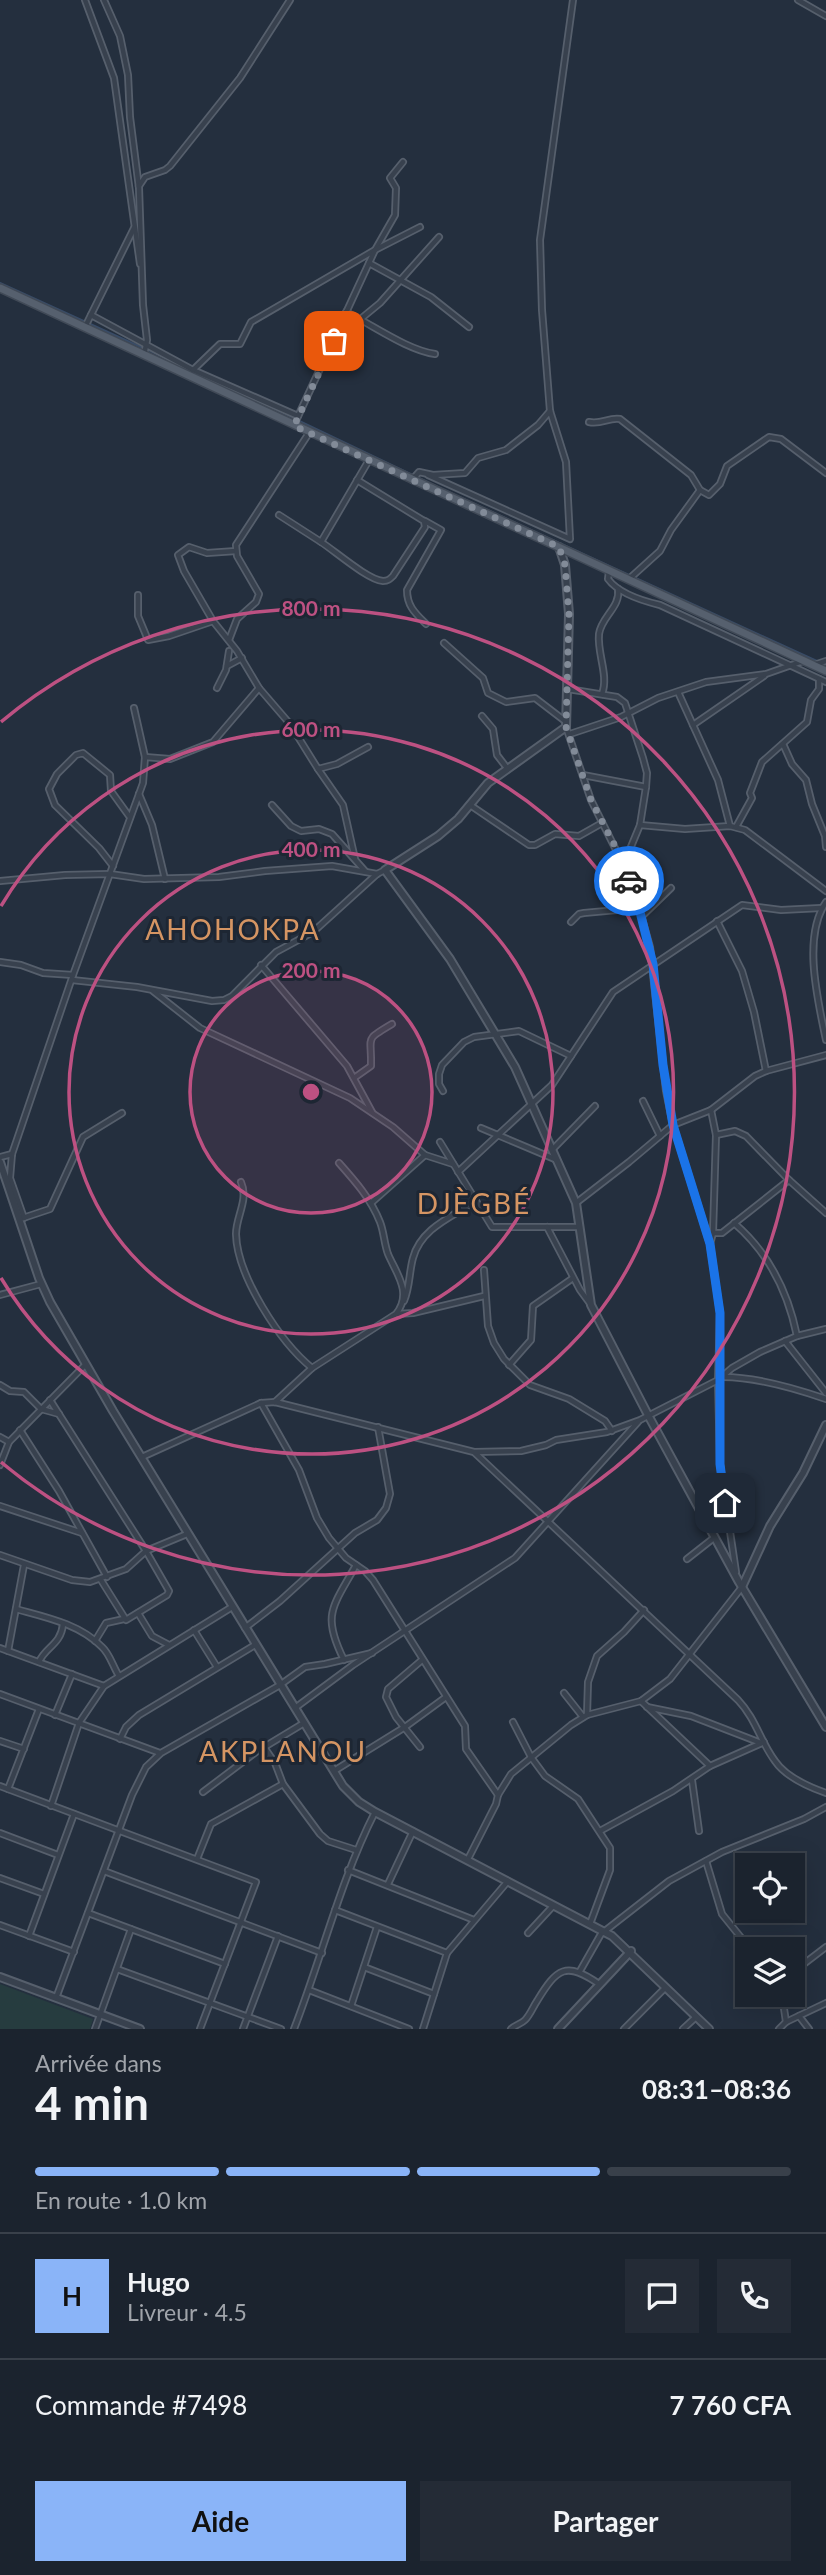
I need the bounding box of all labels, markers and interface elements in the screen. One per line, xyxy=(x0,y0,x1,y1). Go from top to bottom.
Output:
pin xyxy=(304,311,364,371)
icon: bag xyxy=(315,322,353,360)
text: 800 m xyxy=(281,595,341,620)
text: 600 m xyxy=(281,716,341,741)
text: 400 m xyxy=(281,836,341,861)
courier xyxy=(594,846,664,916)
icon: car xyxy=(610,862,648,900)
district label: AHOHOKPA xyxy=(145,912,321,946)
text: 200 m xyxy=(281,957,341,982)
centre of rings xyxy=(299,1080,323,1104)
district label: DJÈGBÉ xyxy=(417,1186,531,1220)
pin xyxy=(695,1473,755,1533)
icon: home xyxy=(706,1484,744,1522)
district label: AKPLANOU xyxy=(199,1734,367,1768)
map controls xyxy=(735,1853,805,2007)
button: locate xyxy=(735,1853,805,1923)
button: layers xyxy=(735,1937,805,2007)
text: Arrivée dans xyxy=(35,2049,162,2077)
text: 08:31–08:36 xyxy=(642,2073,791,2105)
text: 4 min xyxy=(35,2075,149,2130)
text: En route · 1.0 km xyxy=(35,2186,207,2214)
button: chat xyxy=(625,2259,699,2333)
button: phone xyxy=(717,2259,791,2333)
text: Hugo xyxy=(127,2266,190,2298)
text: H xyxy=(62,2280,82,2312)
text: Livreur · 4.5 xyxy=(127,2298,247,2326)
text: Commande #7498 xyxy=(35,2389,247,2421)
text: 7 760 CFA xyxy=(670,2389,791,2421)
button: Aide xyxy=(35,2481,406,2561)
button: Partager xyxy=(420,2481,791,2561)

